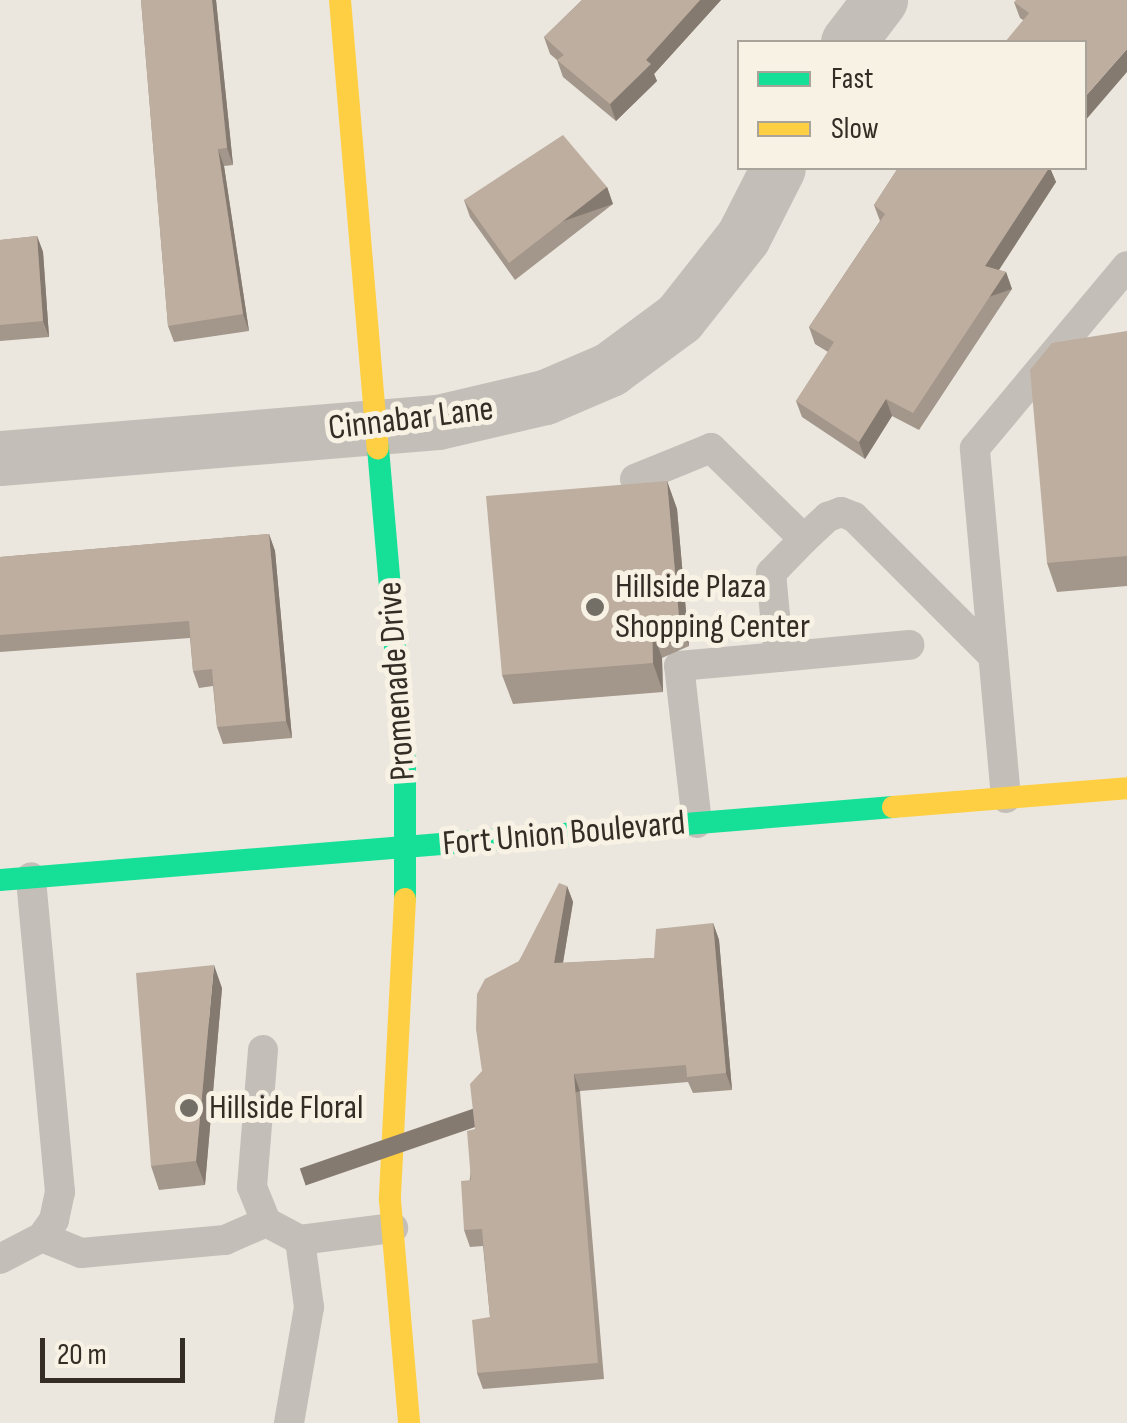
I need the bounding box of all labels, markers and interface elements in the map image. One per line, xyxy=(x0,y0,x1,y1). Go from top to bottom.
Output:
legend xyxy=(737,40,1087,170)
text: Fast xyxy=(831,61,873,97)
text: Slow xyxy=(831,111,879,147)
street label: Cinnabar Lane xyxy=(326,388,496,450)
place label: Hillside Plaza Shopping Center xyxy=(615,566,810,648)
street label: Promenade Drive xyxy=(369,580,425,782)
marker: Hillside Plaza Shopping Center xyxy=(584,596,606,618)
street label: Fort Union Boulevard xyxy=(441,802,687,866)
place label: Hillside Floral xyxy=(209,1087,363,1129)
marker: Hillside Floral xyxy=(178,1097,200,1119)
scale bar xyxy=(45,1318,190,1380)
text: 20 m xyxy=(57,1337,107,1373)

